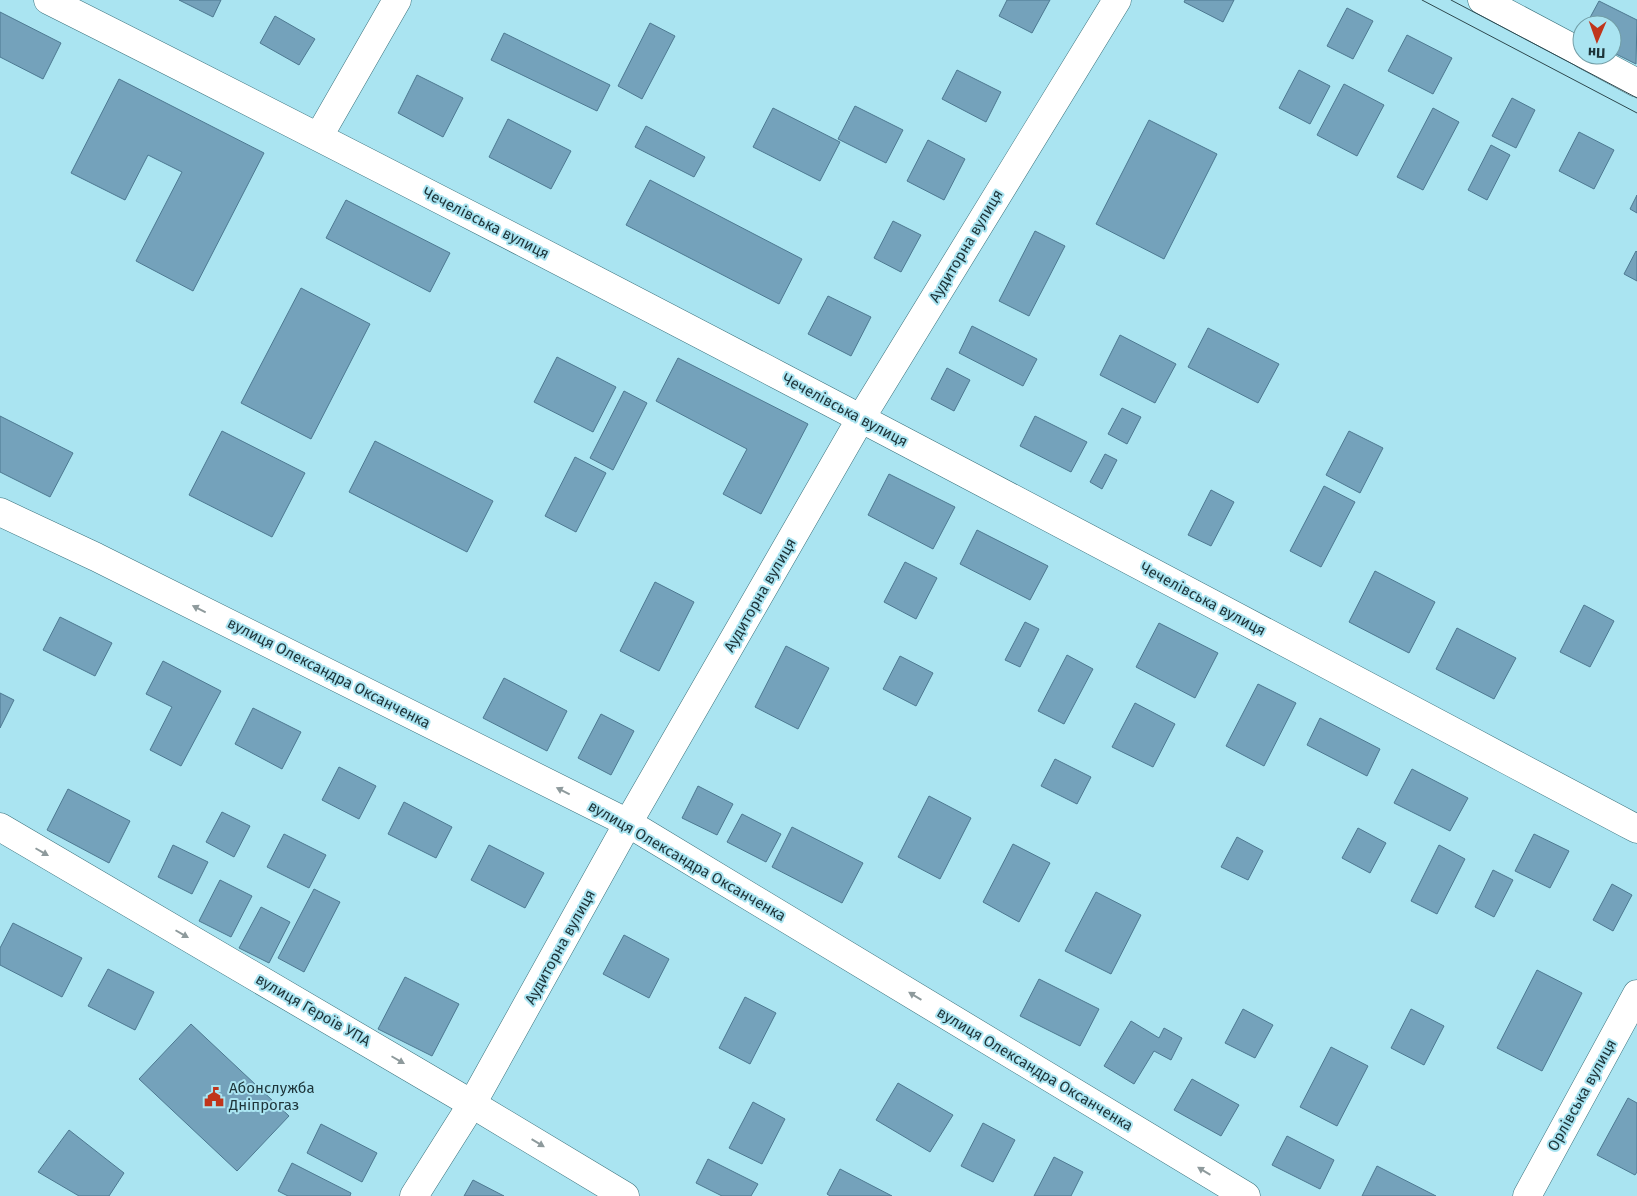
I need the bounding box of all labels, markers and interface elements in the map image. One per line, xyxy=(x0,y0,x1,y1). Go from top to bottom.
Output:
north arrow xyxy=(1572,15,1622,65)
text: Пн xyxy=(1588,44,1606,61)
street label: Чечелівська вулиця xyxy=(420,183,552,263)
street label: Аудиторна вулиця xyxy=(925,186,1007,306)
street label: Чечелівська вулиця xyxy=(779,369,911,451)
street label: Аудиторна вулиця xyxy=(720,535,800,655)
street label: Чечелівська вулиця xyxy=(1137,558,1269,640)
one-way arrow xyxy=(192,605,206,613)
street label: вулиця Олександра Оксанченка xyxy=(225,614,433,732)
one-way arrow xyxy=(556,787,570,795)
street label: вулиця Олександра Оксанченка xyxy=(585,797,789,925)
one-way arrow xyxy=(36,847,49,856)
street label: Аудиторна вулиця xyxy=(521,886,599,1008)
one-way arrow xyxy=(176,929,189,938)
street label: вулиця Героїв УПА xyxy=(252,970,374,1050)
one-way arrow xyxy=(908,992,921,1001)
street label: вулиця Олександра Оксанченка xyxy=(934,1003,1136,1135)
street label: Орлівська вулиця xyxy=(1544,1036,1620,1154)
one-way arrow xyxy=(391,1056,406,1064)
place label: Абонслужба Дніпрогаз xyxy=(228,1079,315,1114)
public building icon: Абонслужба Дніпрогаз xyxy=(203,1086,225,1108)
one-way arrow xyxy=(531,1139,544,1148)
one-way arrow xyxy=(1197,1166,1210,1175)

